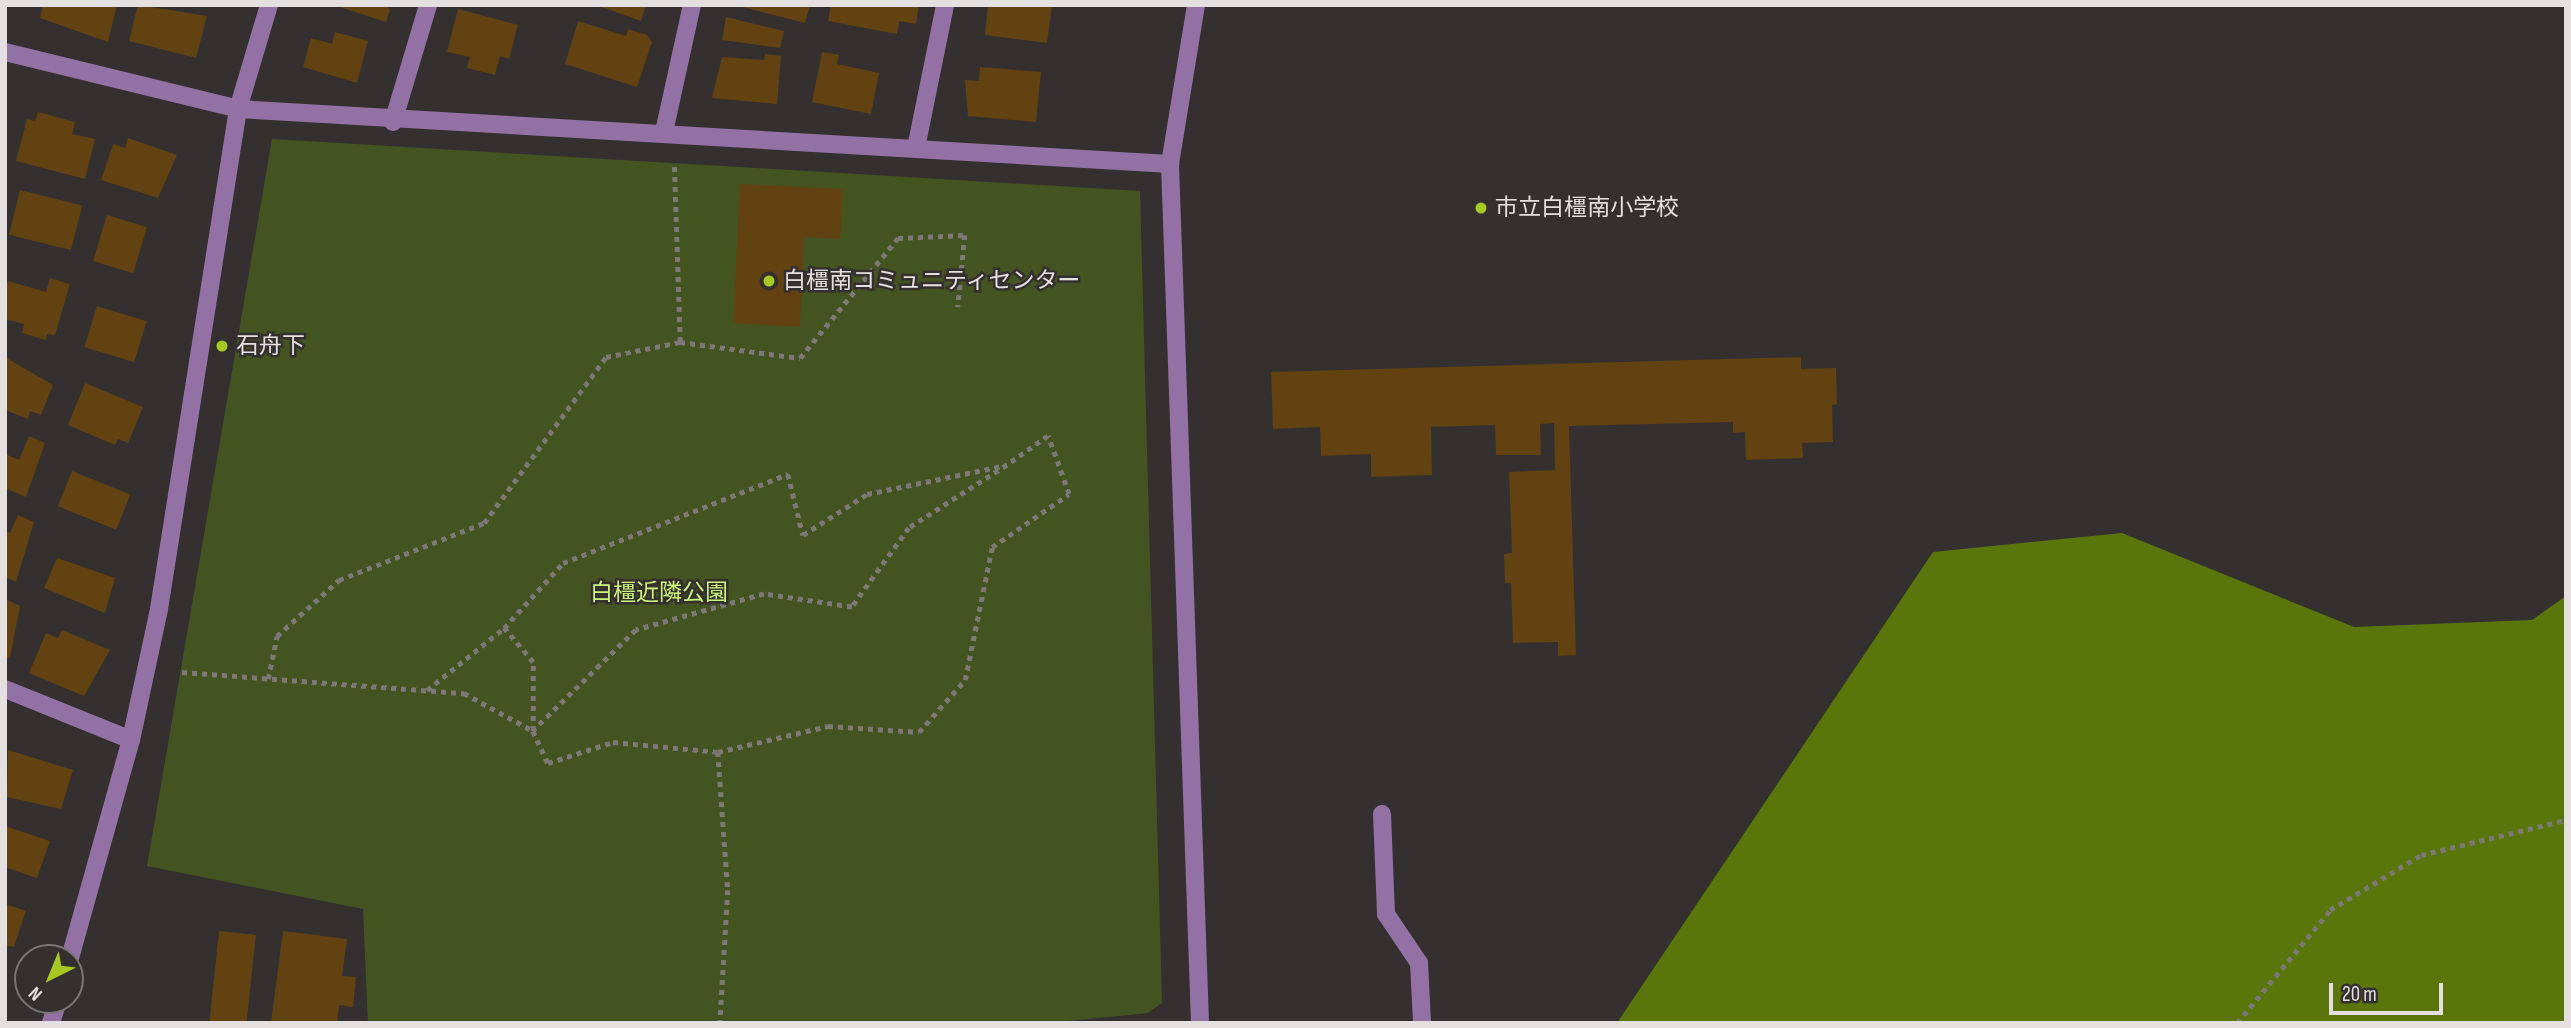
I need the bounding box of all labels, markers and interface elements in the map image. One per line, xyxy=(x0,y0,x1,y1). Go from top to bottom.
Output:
place label: 市立白橿南小学校 xyxy=(1495,194,1679,222)
marker: 市立白橿南小学校 xyxy=(1473,200,1489,216)
place label: 白橿南コミュニティセンター xyxy=(783,267,1082,295)
marker: 白橿南コミュニティセンター xyxy=(761,273,777,289)
place label: 石舟下 xyxy=(236,332,305,360)
marker: 石舟下 xyxy=(214,338,230,354)
park label: 白橿近隣公園 xyxy=(590,579,728,607)
north arrow xyxy=(14,944,84,1014)
scale bar xyxy=(2333,968,2447,1012)
text: N xyxy=(24,981,47,1005)
text: 20 m xyxy=(2342,982,2377,1007)

